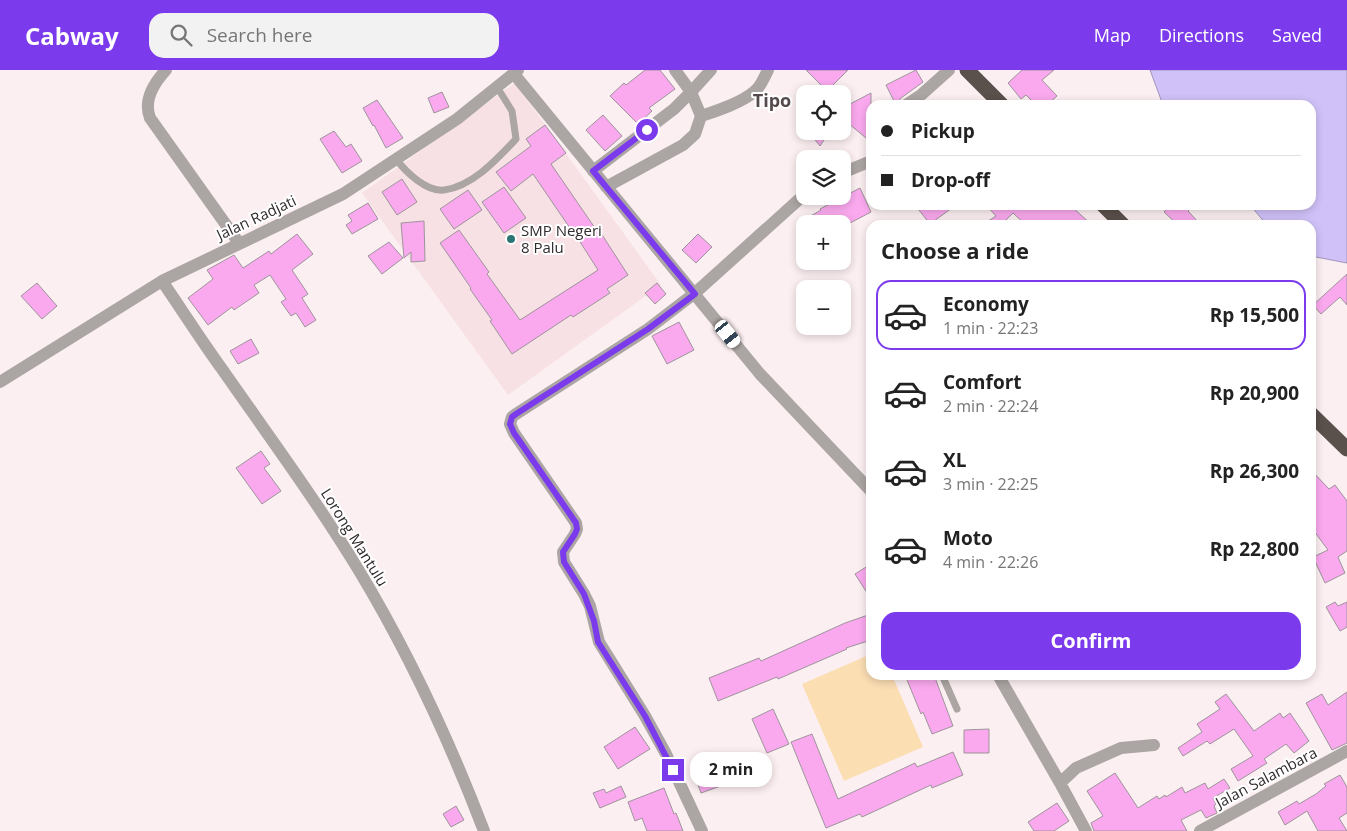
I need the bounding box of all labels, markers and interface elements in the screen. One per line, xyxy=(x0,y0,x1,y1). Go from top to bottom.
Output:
search box xyxy=(149,13,499,58)
text: Cabway xyxy=(25,19,119,52)
icon: search xyxy=(167,21,195,49)
text: Search here xyxy=(207,22,313,48)
text: Map xyxy=(1094,23,1131,47)
text: Directions xyxy=(1159,23,1244,47)
text: Saved xyxy=(1272,23,1322,47)
map controls xyxy=(796,85,851,335)
button: locate xyxy=(796,85,851,140)
district label: Tipo xyxy=(753,88,791,112)
text: Pickup xyxy=(911,118,975,144)
route start xyxy=(636,119,658,141)
button: layers xyxy=(796,150,851,205)
text: Drop-off xyxy=(911,167,990,193)
street label: Jalan Radjati xyxy=(211,190,299,245)
button: + xyxy=(796,215,851,270)
place label: SMP Negeri 8 Palu xyxy=(521,220,602,257)
marker: SMP Negeri 8 Palu xyxy=(505,233,517,245)
text: Choose a ride xyxy=(881,235,1029,265)
button: − xyxy=(796,280,851,335)
text: Economy xyxy=(943,291,1029,317)
icon: car xyxy=(883,293,928,338)
text: Rp 15,500 xyxy=(1210,302,1299,328)
text: 1 min · 22:23 xyxy=(943,317,1038,339)
car xyxy=(712,318,743,350)
text: Comfort xyxy=(943,369,1022,395)
icon: car xyxy=(883,371,928,416)
text: Rp 20,900 xyxy=(1210,380,1299,406)
text: 2 min · 22:24 xyxy=(943,395,1038,417)
text: XL xyxy=(943,447,966,473)
icon: car xyxy=(883,449,928,494)
text: Rp 26,300 xyxy=(1210,458,1299,484)
text: 3 min · 22:25 xyxy=(943,473,1038,495)
street label: Lorong Mantulu xyxy=(317,484,393,590)
text: Moto xyxy=(943,525,993,551)
icon: car xyxy=(883,527,928,572)
text: Rp 22,800 xyxy=(1210,536,1299,562)
text: 4 min · 22:26 xyxy=(943,551,1038,573)
button: Confirm xyxy=(881,612,1301,670)
street label: Jalan Salambara xyxy=(1210,742,1320,813)
callout: 2 min xyxy=(690,752,773,788)
text: 2 min xyxy=(709,758,753,780)
route end xyxy=(662,759,684,781)

